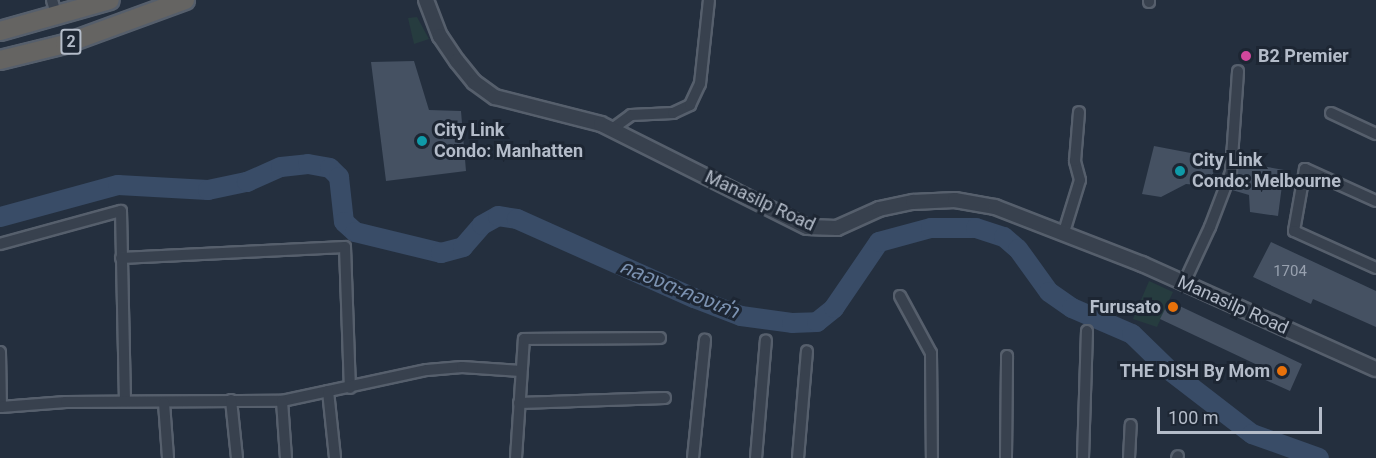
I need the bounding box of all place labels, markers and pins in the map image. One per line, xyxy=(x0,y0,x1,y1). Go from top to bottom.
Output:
place label: B2 Premier xyxy=(1258,45,1349,67)
marker: B2 Premier xyxy=(1239,49,1253,63)
place label: City Link Condo: Manhatten xyxy=(434,120,583,162)
marker: City Link Condo: Manhatten xyxy=(415,134,429,148)
place label: City Link Condo: Melbourne xyxy=(1192,150,1341,192)
marker: City Link Condo: Melbourne xyxy=(1173,164,1187,178)
place label: Furusato xyxy=(1090,296,1161,318)
marker: Furusato xyxy=(1166,300,1180,314)
place label: THE DISH By Mom xyxy=(1120,360,1270,382)
marker: THE DISH By Mom xyxy=(1275,364,1289,378)

